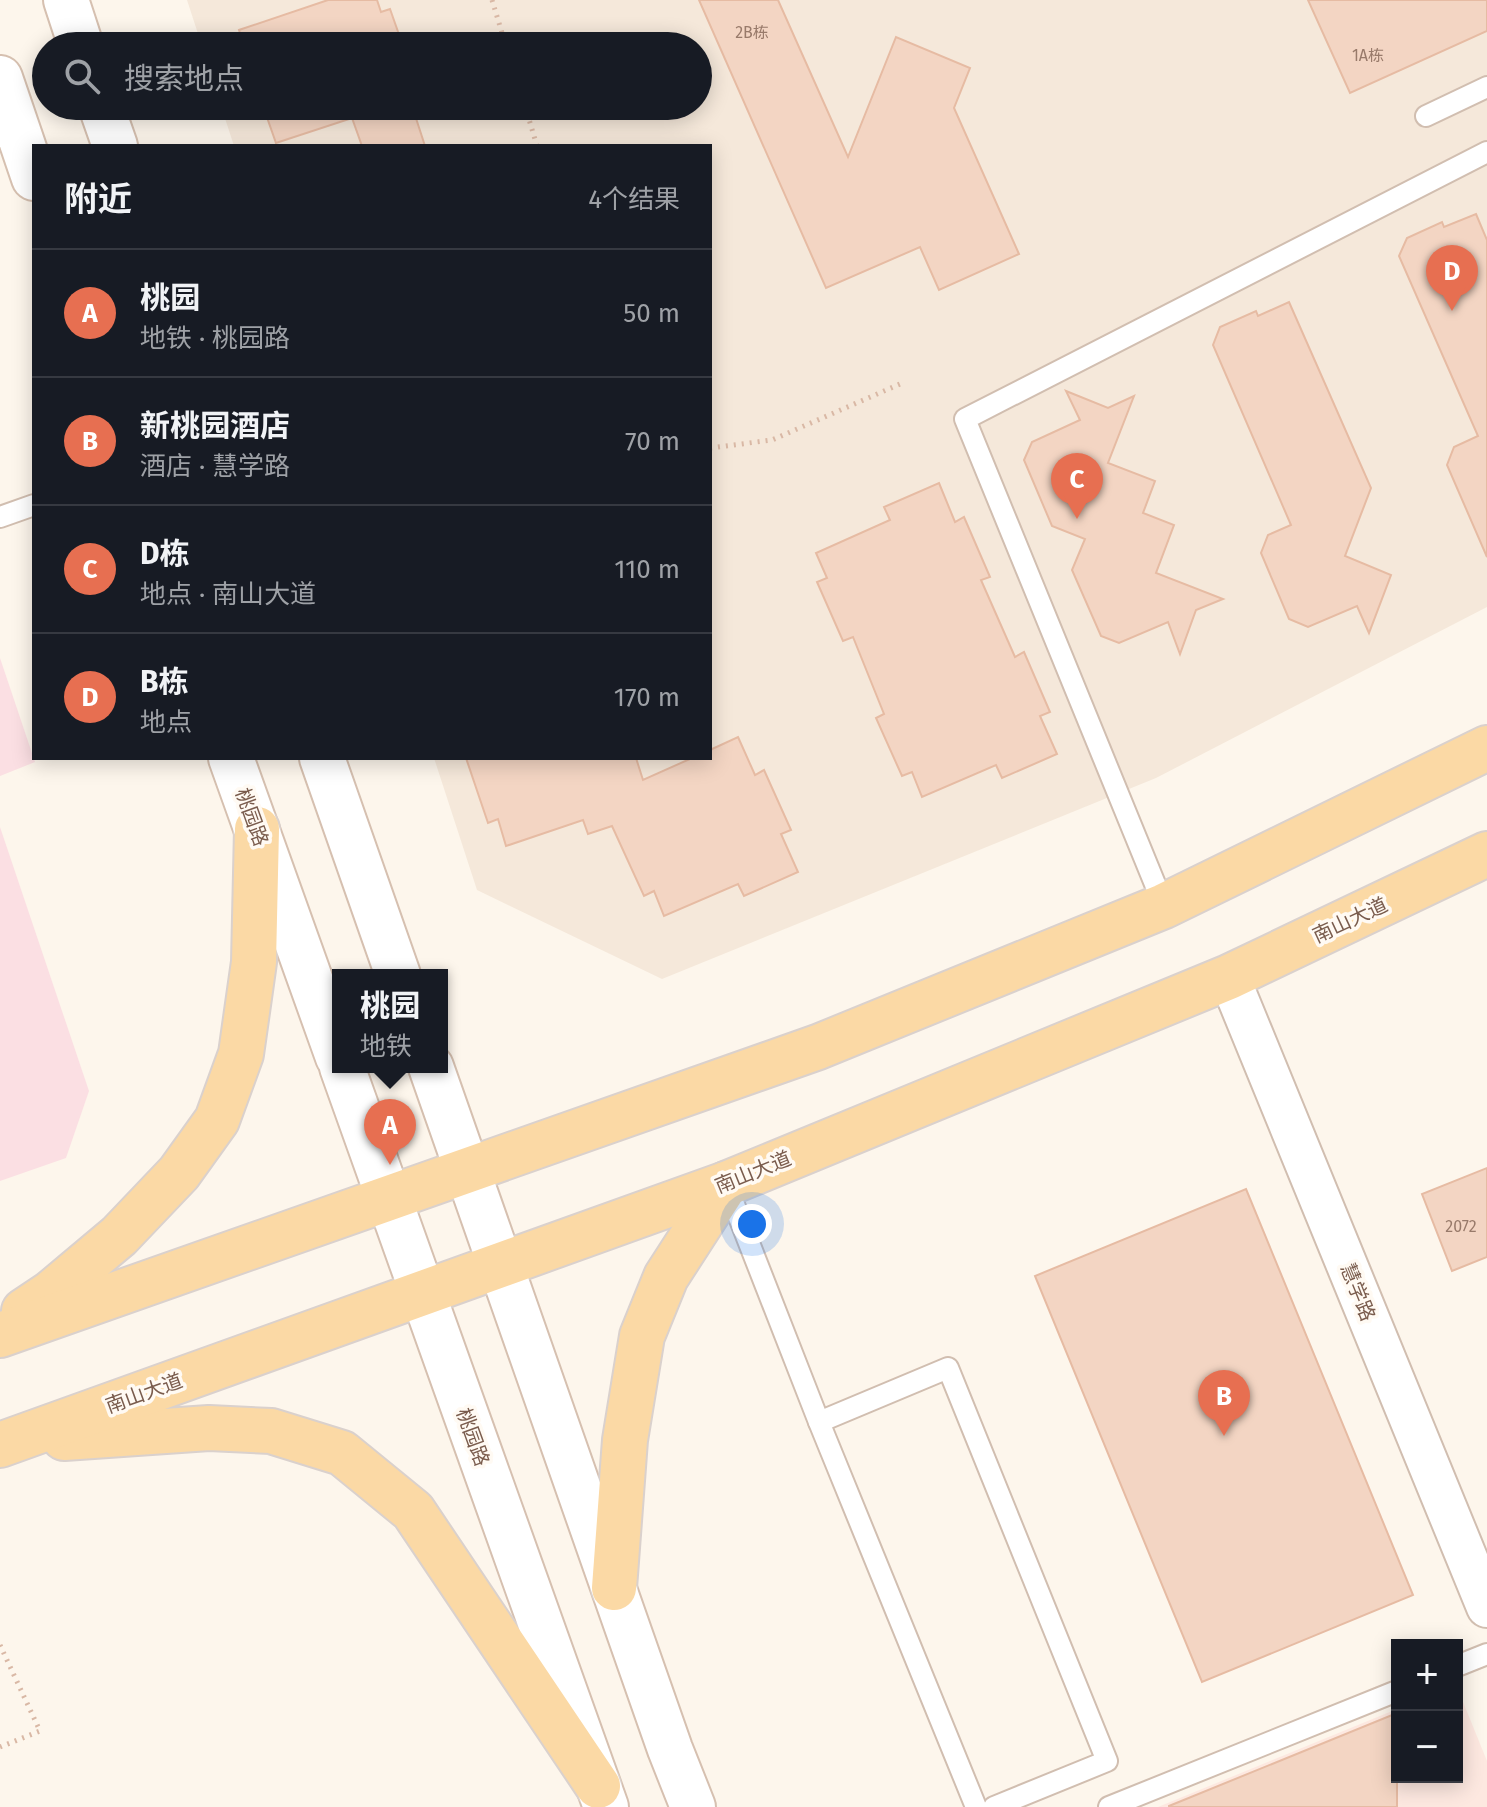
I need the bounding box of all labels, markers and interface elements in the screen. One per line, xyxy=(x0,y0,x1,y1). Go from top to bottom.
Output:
house number: 2B栋 xyxy=(735,23,769,42)
search box xyxy=(32,32,712,120)
house number: 1A栋 xyxy=(1352,46,1384,65)
icon: search xyxy=(60,54,104,98)
text: 搜索地点 xyxy=(124,61,244,97)
text: 附近 xyxy=(64,179,132,220)
text: 4个结果 xyxy=(588,184,680,215)
pin: D xyxy=(1426,245,1478,311)
text: 桃园 xyxy=(140,280,200,316)
text: A xyxy=(82,298,98,329)
text: 50 m xyxy=(623,298,680,329)
text: 地铁 · 桃园路 xyxy=(140,323,290,354)
text: 新桃园酒店 xyxy=(140,408,290,444)
text: B xyxy=(82,426,98,457)
text: 70 m xyxy=(625,426,680,457)
text: 酒店 · 慧学路 xyxy=(140,451,290,482)
pin: C xyxy=(1051,453,1103,519)
text: D栋 xyxy=(140,536,190,572)
text: C xyxy=(83,554,97,585)
text: 110 m xyxy=(614,554,680,585)
text: 地点 · 南山大道 xyxy=(140,579,316,610)
text: B栋 xyxy=(140,664,189,700)
text: D xyxy=(82,682,98,713)
text: 170 m xyxy=(614,682,680,713)
text: 地点 xyxy=(140,707,192,738)
street label: 桃园路 xyxy=(230,785,274,849)
street label: 南山大道 xyxy=(1309,892,1391,948)
popup xyxy=(332,969,448,1073)
text: 桃园 xyxy=(360,988,420,1024)
text: 地铁 xyxy=(360,1031,412,1062)
pin: A xyxy=(364,1099,416,1165)
street label: 南山大道 xyxy=(711,1146,795,1198)
your location xyxy=(732,1204,772,1244)
house number: 2072 xyxy=(1445,1217,1477,1236)
street label: 慧学路 xyxy=(1336,1260,1380,1324)
street label: 南山大道 xyxy=(102,1368,186,1418)
pin: B xyxy=(1198,1370,1250,1436)
street label: 桃园路 xyxy=(451,1405,495,1469)
map controls xyxy=(1391,1639,1463,1783)
button: + xyxy=(1391,1639,1463,1711)
button: − xyxy=(1391,1711,1463,1783)

